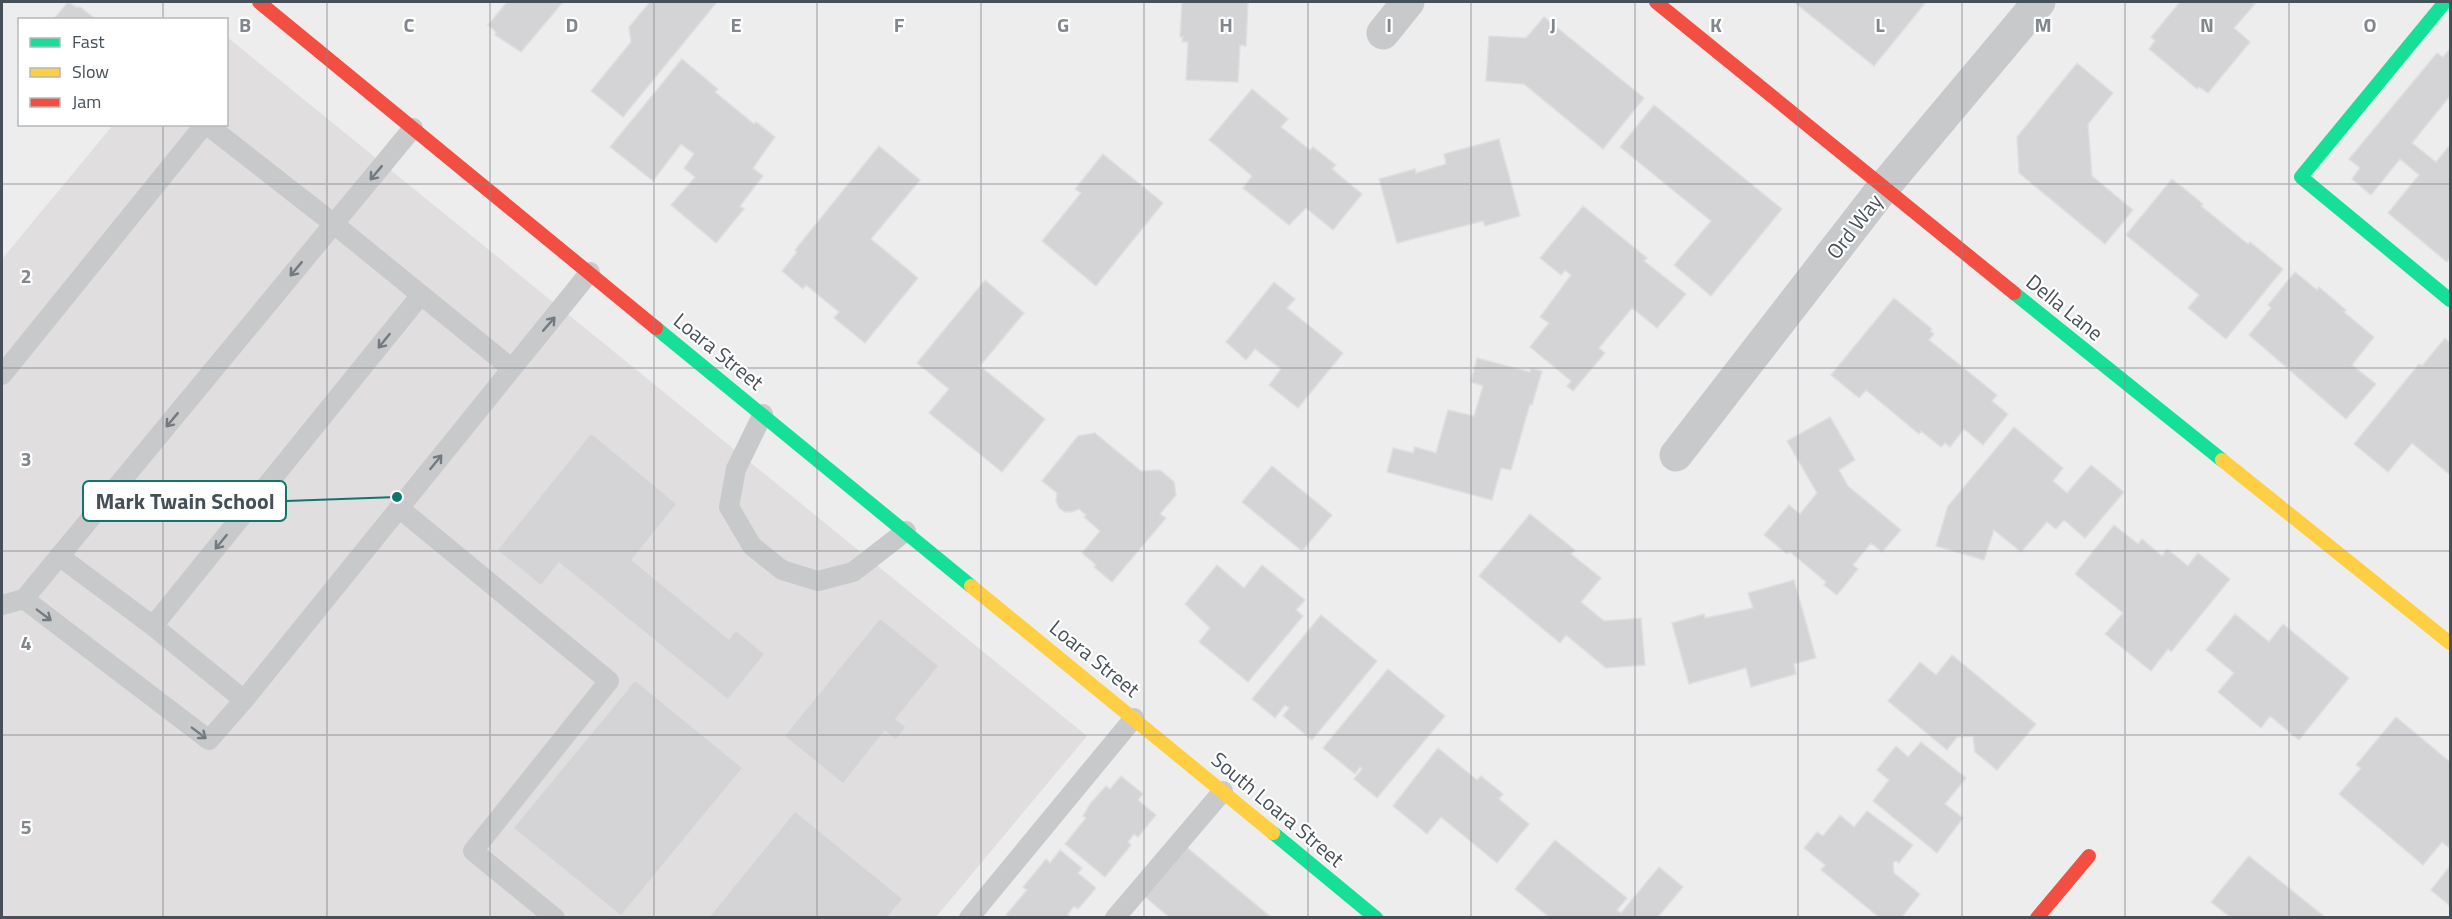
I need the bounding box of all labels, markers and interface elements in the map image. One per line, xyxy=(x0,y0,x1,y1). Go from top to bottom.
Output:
text: B xyxy=(239,9,251,40)
text: C xyxy=(404,9,415,40)
text: D xyxy=(566,9,578,40)
text: E xyxy=(730,9,742,40)
text: F xyxy=(894,9,905,40)
text: G xyxy=(1057,9,1069,40)
text: H xyxy=(1219,9,1233,40)
text: I xyxy=(1386,9,1392,40)
text: J xyxy=(1550,9,1556,40)
text: K xyxy=(1710,9,1722,40)
text: L xyxy=(1875,9,1885,40)
text: M xyxy=(2034,9,2052,40)
text: N xyxy=(2200,9,2214,40)
text: O xyxy=(2363,9,2377,40)
legend xyxy=(18,18,228,126)
text: Fast xyxy=(72,28,105,55)
text: Slow xyxy=(72,58,109,85)
text: Jam xyxy=(72,88,101,115)
one-way arrow xyxy=(370,165,383,181)
street label: Ord Way xyxy=(1818,186,1890,266)
text: 2 xyxy=(20,260,32,291)
one-way arrow xyxy=(290,261,303,277)
street label: Della Lane xyxy=(2019,266,2111,348)
street label: Loara Street xyxy=(667,305,772,398)
one-way arrow xyxy=(542,317,556,332)
one-way arrow xyxy=(377,333,390,349)
one-way arrow xyxy=(166,412,179,428)
text: 3 xyxy=(20,443,32,474)
one-way arrow xyxy=(429,454,442,470)
callout: Mark Twain School xyxy=(83,481,286,521)
text: Mark Twain School xyxy=(95,484,275,518)
one-way arrow xyxy=(215,534,228,550)
one-way arrow xyxy=(35,608,51,621)
street label: Loara Street xyxy=(1043,612,1148,705)
text: 4 xyxy=(20,627,32,658)
one-way arrow xyxy=(190,726,206,739)
street label: South Loara Street xyxy=(1205,744,1352,875)
text: 5 xyxy=(20,811,32,842)

